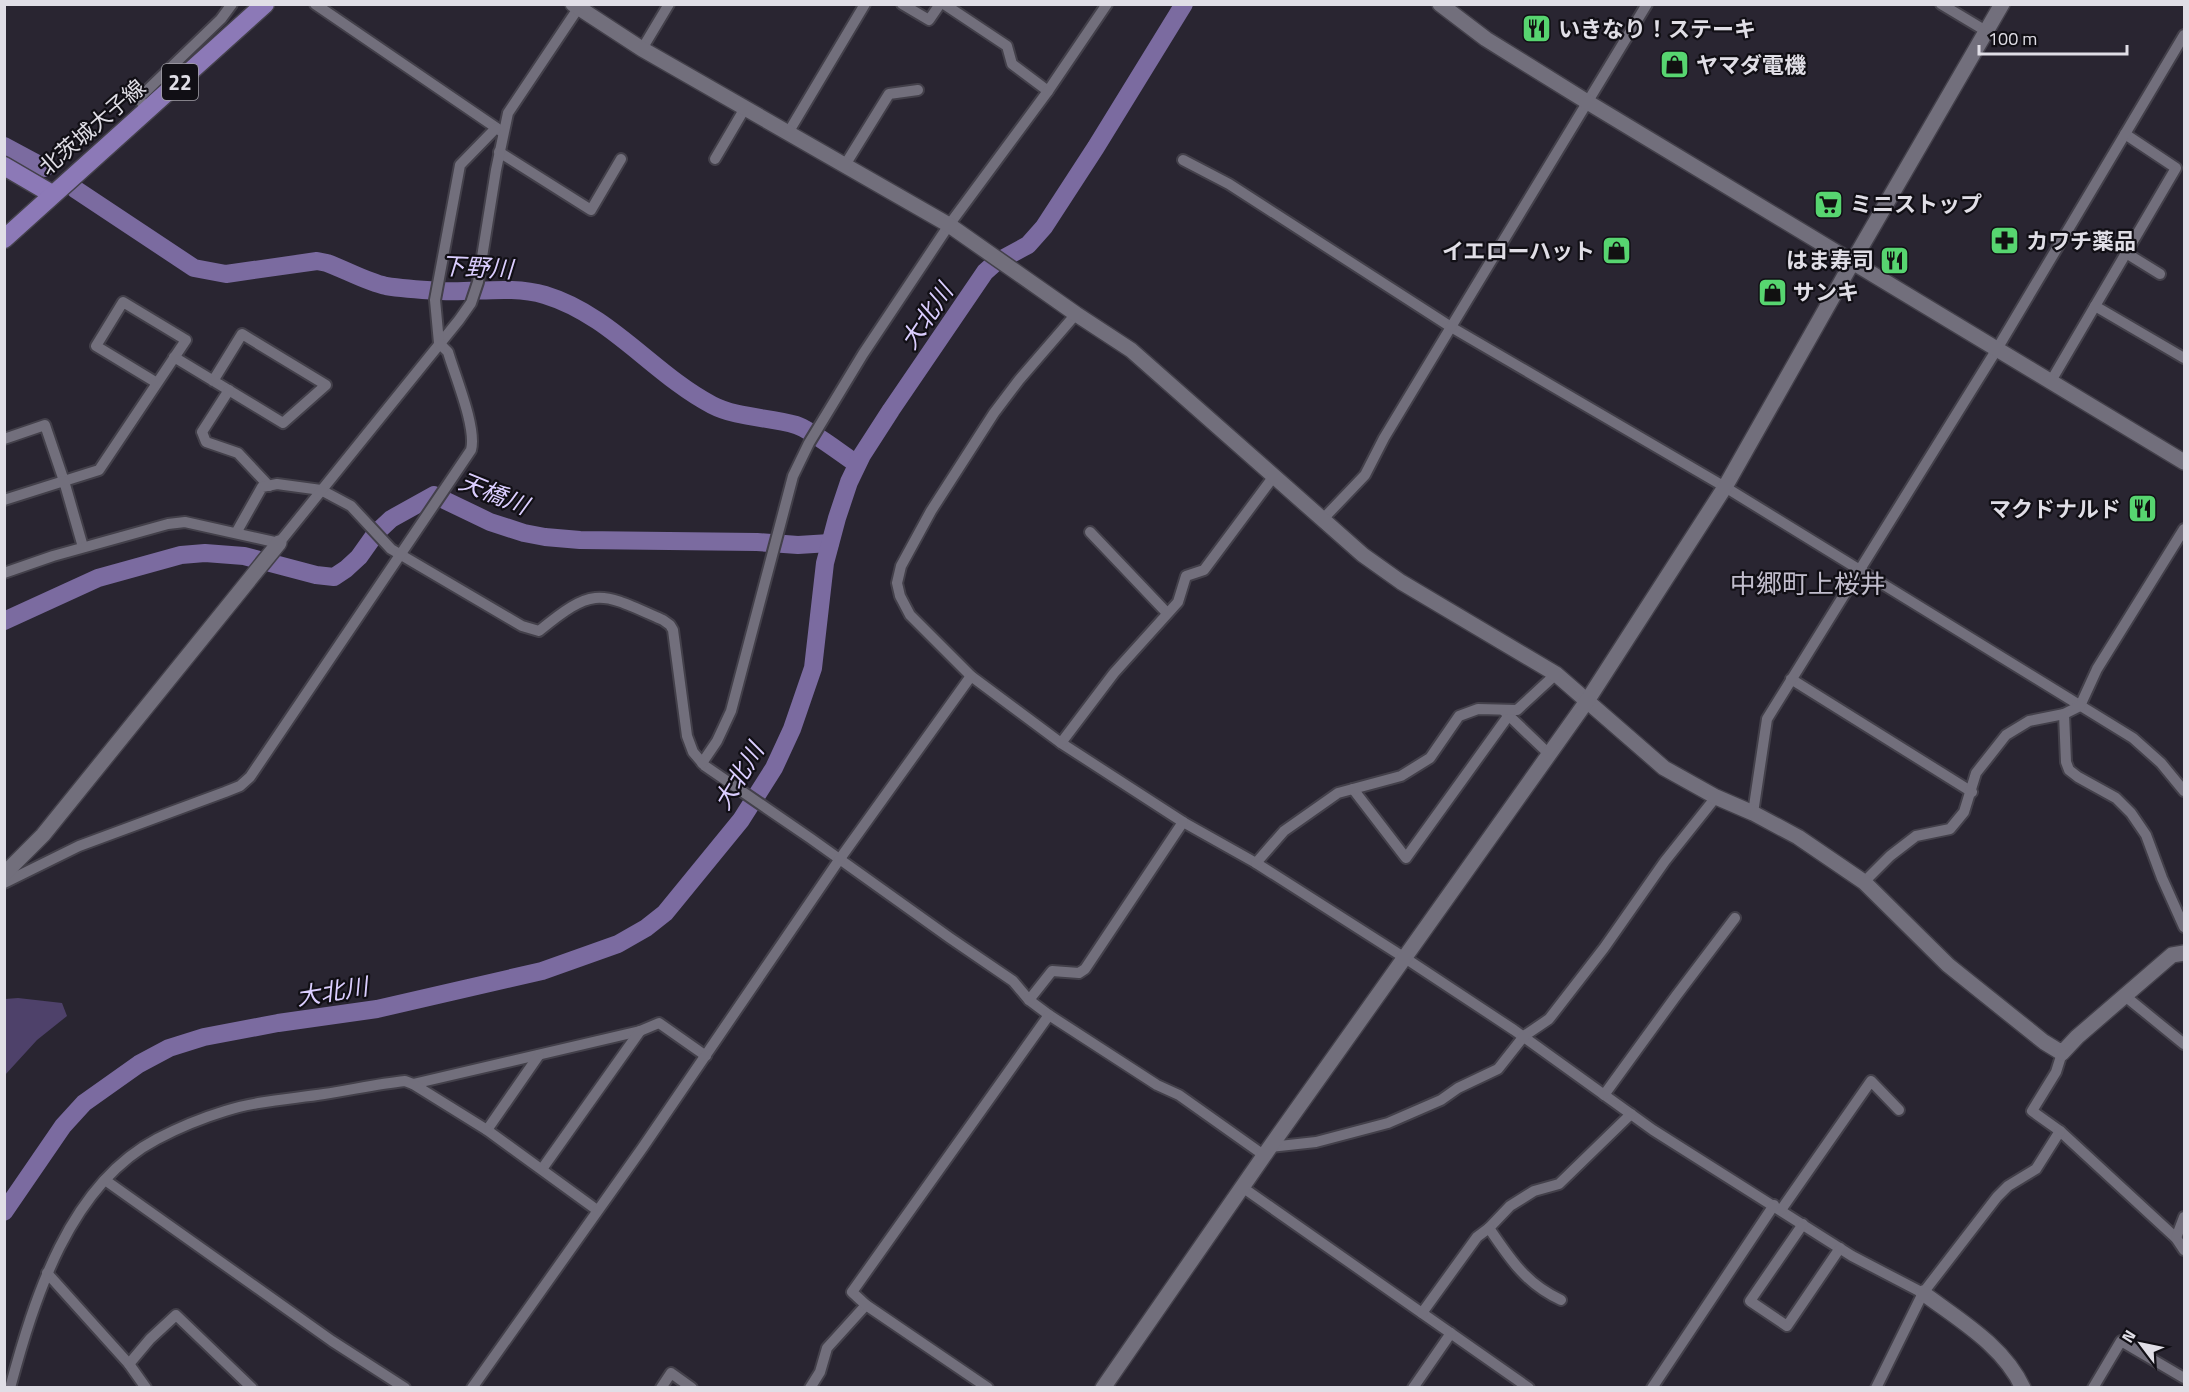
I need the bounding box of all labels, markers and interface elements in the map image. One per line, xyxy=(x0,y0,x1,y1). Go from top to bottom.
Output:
place label: いきなり！ステーキ xyxy=(1558,12,1756,46)
restaurant icon: いきなり！ステーキ xyxy=(1521,13,1553,45)
scale bar xyxy=(1979,18,2128,56)
text: 100 m xyxy=(1988,25,2037,52)
place label: ヤマダ電機 xyxy=(1696,48,1806,82)
shop icon: ヤマダ電機 xyxy=(1659,49,1691,81)
road number: 22 xyxy=(162,64,198,100)
street label: 北茨城大子線 xyxy=(31,71,153,183)
place label: ミニストップ xyxy=(1850,187,1982,221)
supermarket icon: ミニストップ xyxy=(1813,188,1845,220)
place label: カワチ薬品 xyxy=(2026,224,2136,258)
pharmacy icon: カワチ薬品 xyxy=(1989,225,2021,257)
place label: イエローハット xyxy=(1442,234,1595,268)
shop icon: イエローハット xyxy=(1600,235,1632,267)
place label: はま寿司 xyxy=(1786,243,1874,277)
restaurant icon: はま寿司 xyxy=(1879,244,1911,276)
water label: 下野川 xyxy=(440,247,517,287)
water label: 大北川 xyxy=(891,274,963,356)
place label: サンキ xyxy=(1793,275,1859,309)
shop icon: サンキ xyxy=(1756,276,1788,308)
water label: 天橋川 xyxy=(454,463,537,524)
place label: マクドナルド xyxy=(1989,492,2121,526)
restaurant icon: マクドナルド xyxy=(2126,493,2158,525)
district label: 中郷町上桜井 xyxy=(1730,564,1886,603)
water label: 大北川 xyxy=(704,733,774,816)
water label: 大北川 xyxy=(294,967,373,1014)
north arrow xyxy=(2111,1314,2171,1374)
text: N xyxy=(2115,1325,2141,1347)

